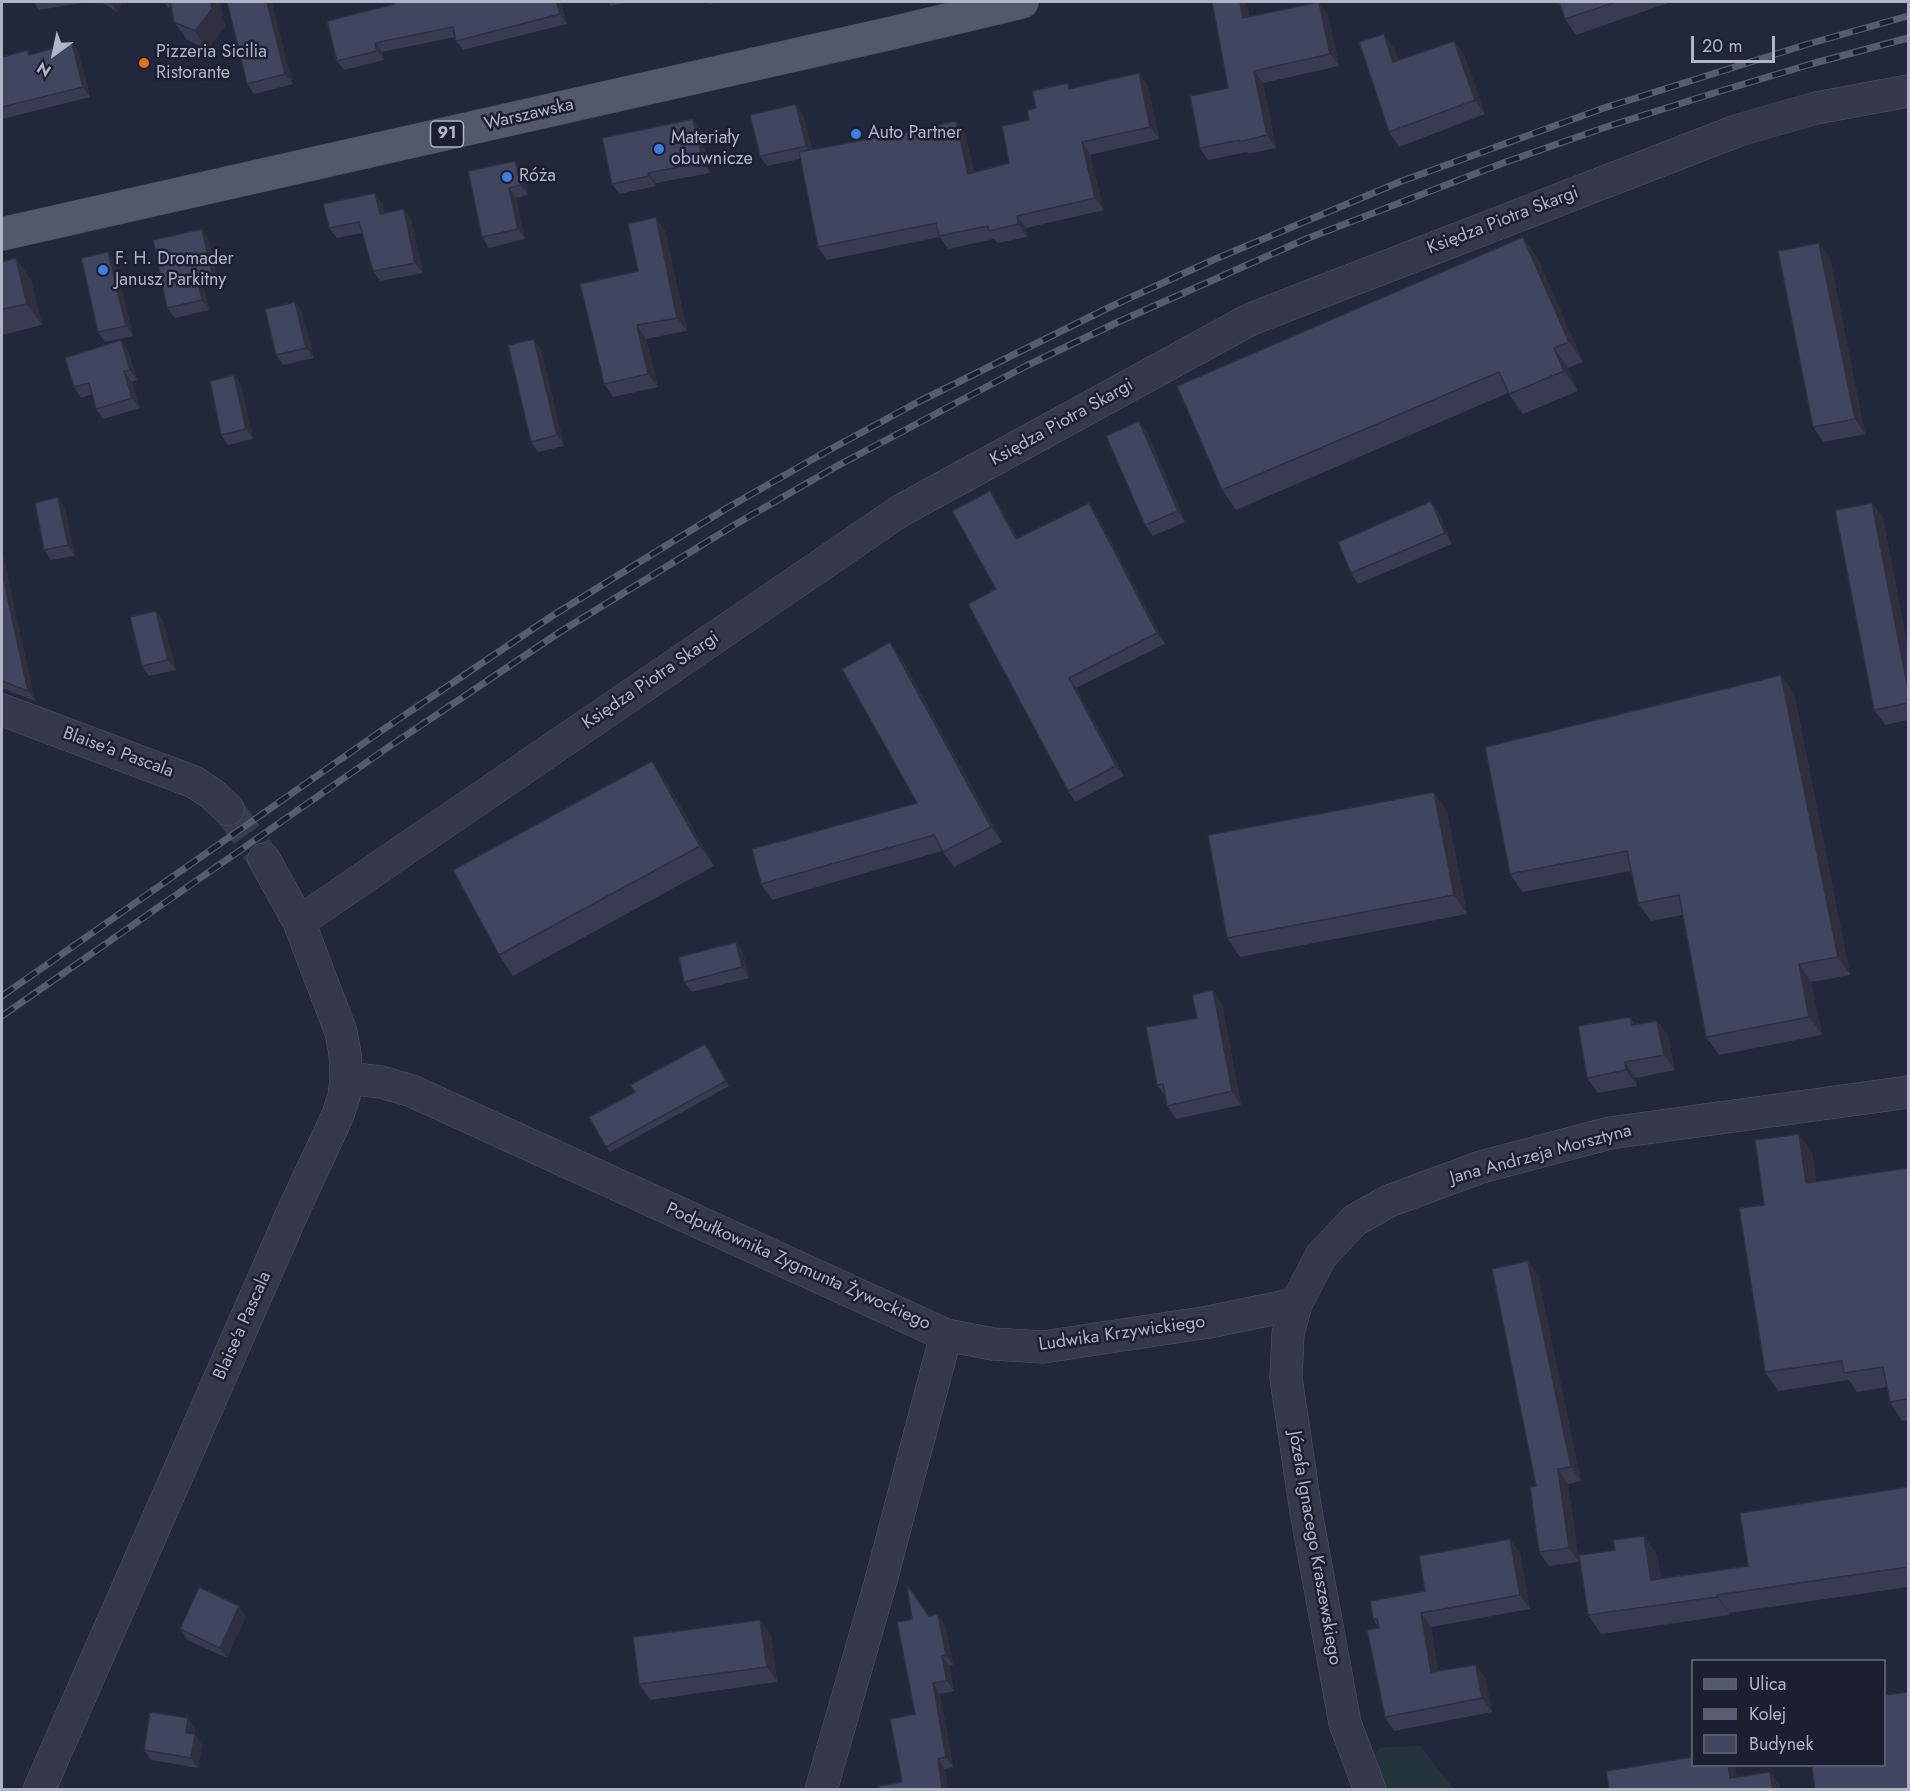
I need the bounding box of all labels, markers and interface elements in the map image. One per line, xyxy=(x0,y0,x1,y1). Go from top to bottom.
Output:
north arrow xyxy=(24,24,84,84)
scale bar xyxy=(1694,24,1778,62)
text: 20 m xyxy=(1702,33,1742,59)
place label: Pizzeria Sicilia Ristorante xyxy=(156,42,267,84)
text: N xyxy=(32,56,56,83)
marker: Pizzeria Sicilia Ristorante xyxy=(137,56,151,70)
street label: Warszawska xyxy=(482,94,576,136)
road number: 91 xyxy=(430,121,464,147)
place label: Auto Partner xyxy=(868,123,962,145)
marker: Auto Partner xyxy=(849,127,863,141)
place label: Materiały obuwnicze xyxy=(671,128,753,170)
marker: Materiały obuwnicze xyxy=(652,142,666,156)
place label: Róża xyxy=(519,166,556,188)
marker: Róża xyxy=(500,170,514,184)
street label: Księdza Piotra Skargi xyxy=(1424,182,1582,260)
place label: F. H. Dromader Janusz Parkitny xyxy=(115,249,234,292)
marker: F. H. Dromader Janusz Parkitny xyxy=(96,263,110,277)
street label: Księdza Piotra Skargi xyxy=(987,375,1137,471)
street label: Księdza Piotra Skargi xyxy=(579,627,723,735)
street label: Blaise'a Pascala xyxy=(60,723,176,783)
street label: Jana Andrzeja Morsztyna xyxy=(1448,1120,1634,1190)
street label: Podpułkownika Zygmunta Żywockiego xyxy=(662,1199,934,1335)
street label: Blaise'a Pascala xyxy=(210,1269,276,1383)
street label: Ludwika Krzywickiego xyxy=(1037,1312,1207,1356)
street label: Józefa Ignacego Kraszewskiego xyxy=(1283,1429,1345,1667)
legend xyxy=(1691,1659,1886,1767)
text: Ulica xyxy=(1749,1671,1786,1697)
text: Kolej xyxy=(1749,1701,1786,1727)
text: Budynek xyxy=(1749,1731,1813,1757)

